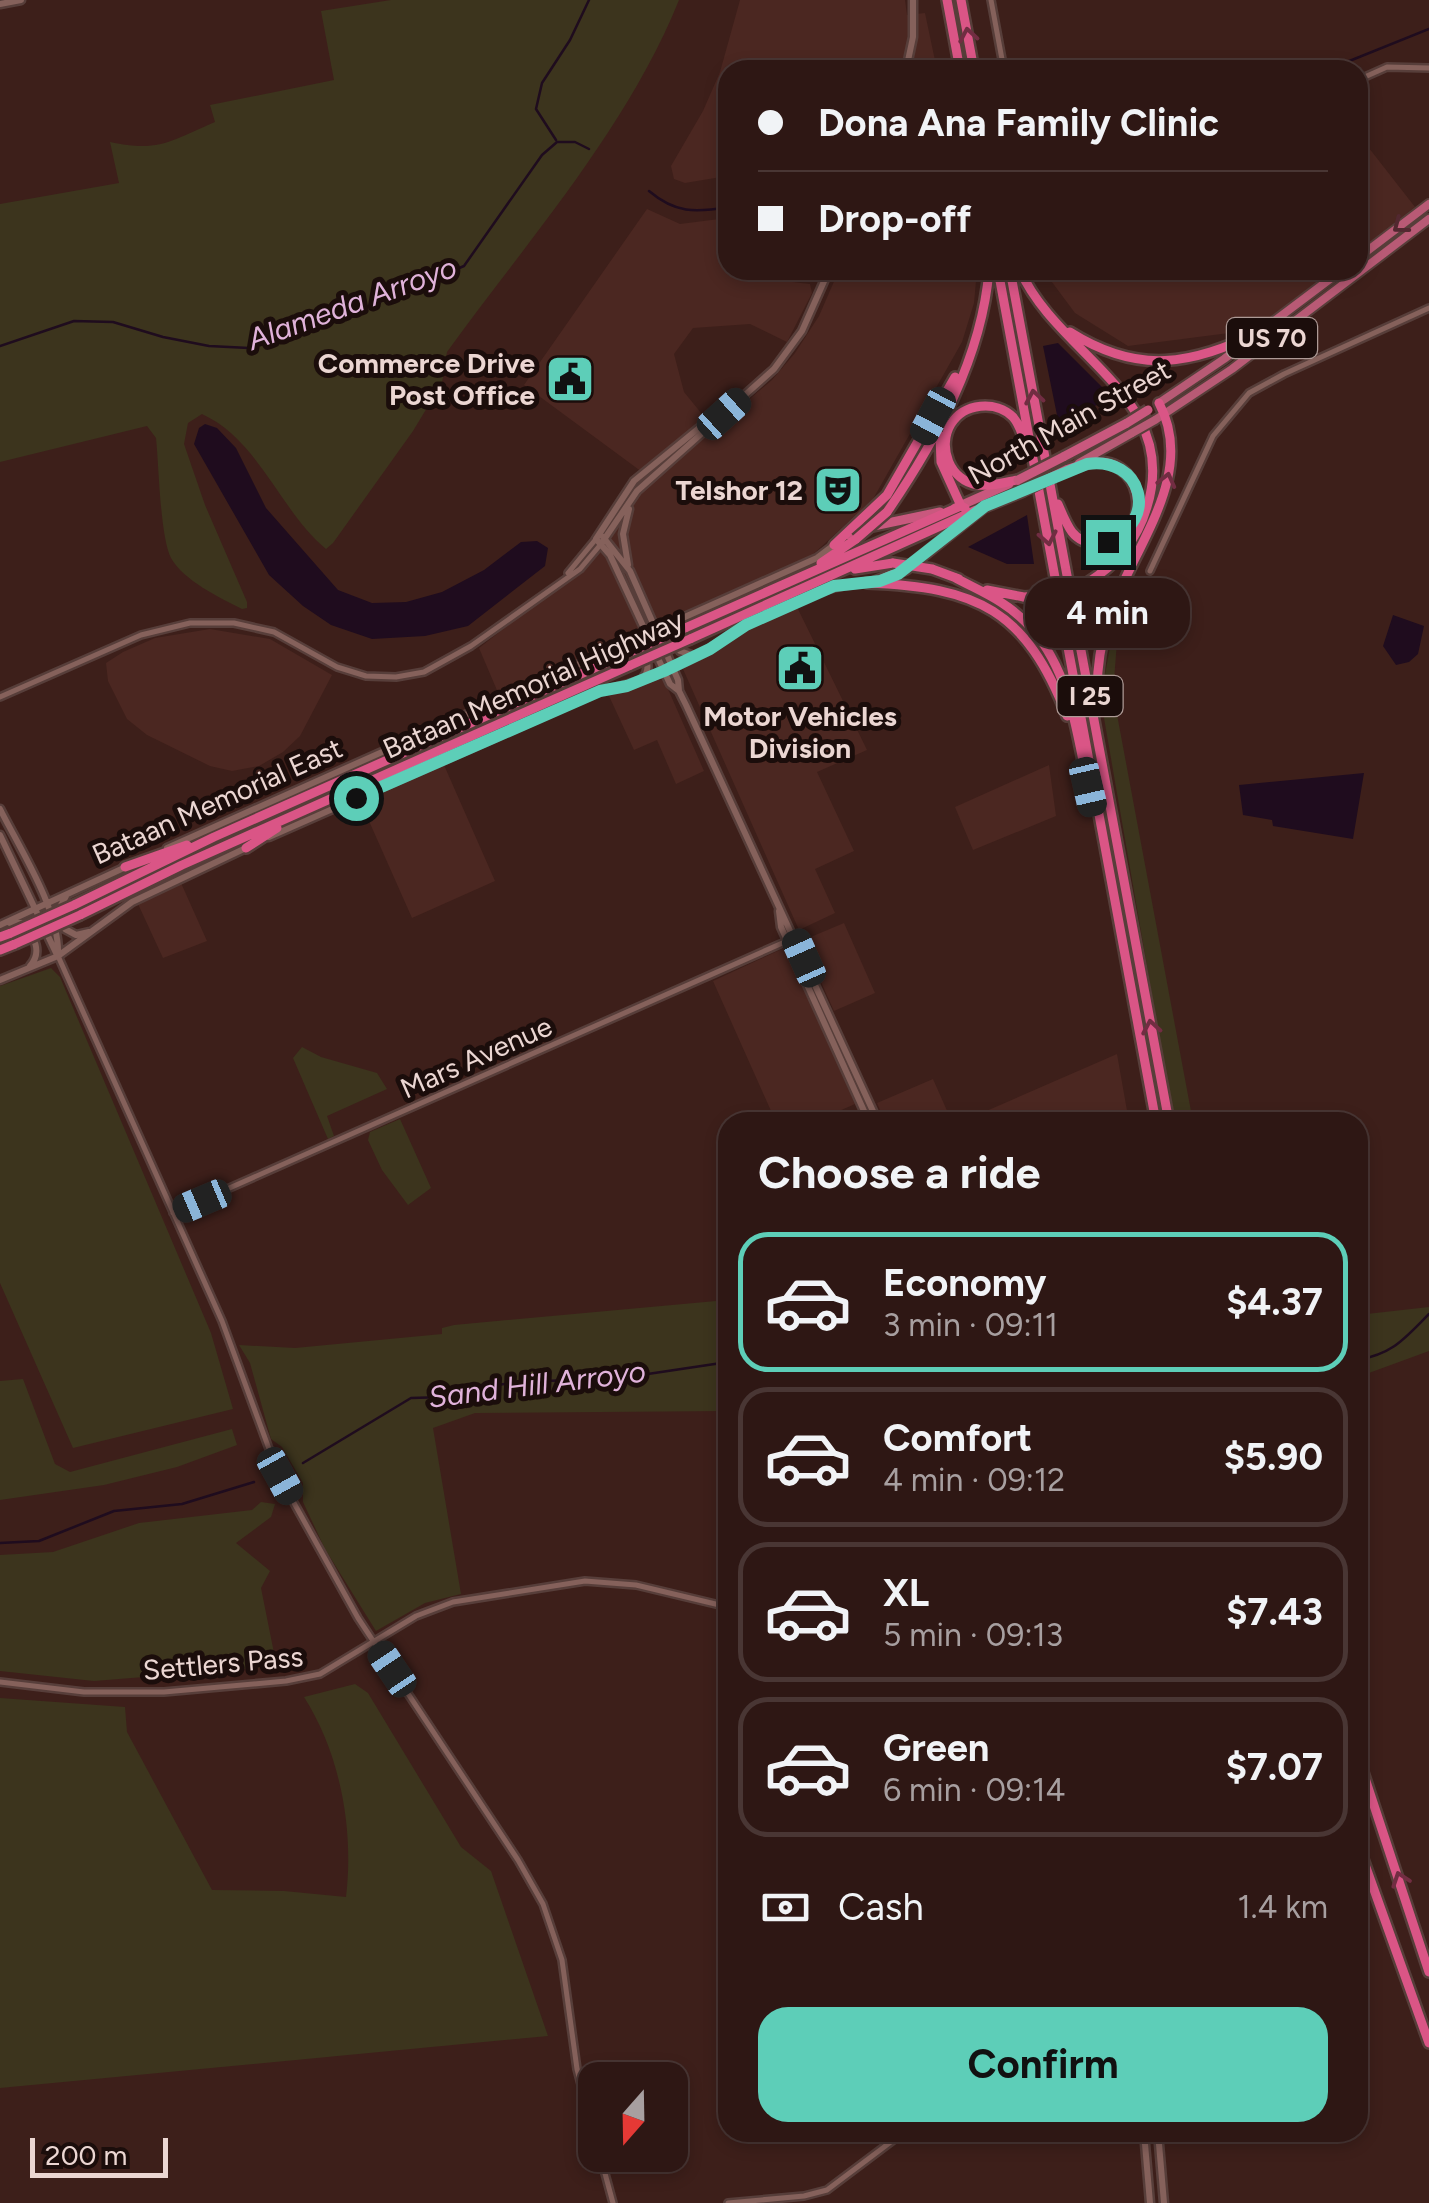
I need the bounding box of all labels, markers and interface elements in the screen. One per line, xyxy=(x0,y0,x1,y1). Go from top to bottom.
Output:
one-way arrow xyxy=(958,27,979,43)
text: Dona Ana Family Clinic xyxy=(818,100,1219,146)
text: Drop-off xyxy=(818,196,971,242)
one-way arrow xyxy=(1393,214,1411,231)
water label: Alameda Arroyo xyxy=(241,248,462,358)
road number: US 70 xyxy=(1227,318,1317,358)
place label: Commerce Drive Post Office xyxy=(318,346,535,412)
street label: North Main Street xyxy=(962,352,1176,492)
public building icon: Commerce Drive Post Office xyxy=(544,353,596,405)
car xyxy=(906,382,960,450)
car xyxy=(692,383,756,445)
one-way arrow xyxy=(1024,389,1045,406)
theatre icon: Telshor 12 xyxy=(812,464,864,516)
one-way arrow xyxy=(1155,471,1176,488)
place label: Telshor 12 xyxy=(676,473,803,507)
route end xyxy=(1086,520,1131,565)
one-way arrow xyxy=(1037,530,1058,546)
callout: 4 min xyxy=(1026,577,1190,647)
text: 4 min xyxy=(1066,594,1149,632)
street label: Bataan Memorial Highway xyxy=(378,602,689,766)
public building icon: Motor Vehicles Division xyxy=(774,642,826,694)
road number: I 25 xyxy=(1058,676,1122,716)
place label: Motor Vehicles Division xyxy=(703,699,897,765)
street label: Bataan Memorial East xyxy=(87,731,347,871)
car xyxy=(1067,754,1109,820)
route start xyxy=(334,776,379,821)
car xyxy=(778,924,830,992)
street label: Mars Avenue xyxy=(395,1009,557,1105)
one-way arrow xyxy=(1141,1018,1162,1035)
text: Choose a ride xyxy=(758,1145,1040,1199)
car xyxy=(169,1175,235,1227)
icon: car xyxy=(763,1257,853,1347)
text: Economy xyxy=(883,1260,1046,1306)
text: $4.37 xyxy=(1226,1279,1323,1325)
text: 3 min · 09:11 xyxy=(883,1306,1058,1344)
water label: Sand Hill Arroyo xyxy=(426,1352,648,1416)
icon: car xyxy=(763,1412,853,1502)
text: Comfort xyxy=(883,1415,1032,1461)
text: $5.90 xyxy=(1224,1434,1323,1480)
car xyxy=(252,1442,308,1510)
text: 4 min · 09:12 xyxy=(883,1461,1065,1499)
icon: car xyxy=(763,1567,853,1657)
text: XL xyxy=(883,1570,929,1616)
text: $7.43 xyxy=(1226,1589,1323,1635)
text: 5 min · 09:13 xyxy=(883,1616,1063,1654)
car xyxy=(363,1636,421,1702)
street label: Settlers Pass xyxy=(141,1639,305,1687)
icon: car xyxy=(763,1722,853,1812)
text: Green xyxy=(883,1725,989,1771)
text: $7.07 xyxy=(1226,1744,1323,1790)
text: 6 min · 09:14 xyxy=(883,1771,1065,1809)
one-way arrow xyxy=(1391,1872,1412,1889)
icon: cash xyxy=(758,1880,813,1935)
text: Cash xyxy=(838,1884,924,1930)
text: 1.4 km xyxy=(1238,1888,1328,1926)
button: Confirm xyxy=(758,2007,1328,2122)
north arrow xyxy=(578,2062,688,2172)
map controls xyxy=(578,2062,688,2172)
scale bar xyxy=(30,2133,168,2178)
text: 200 m xyxy=(45,2138,127,2172)

